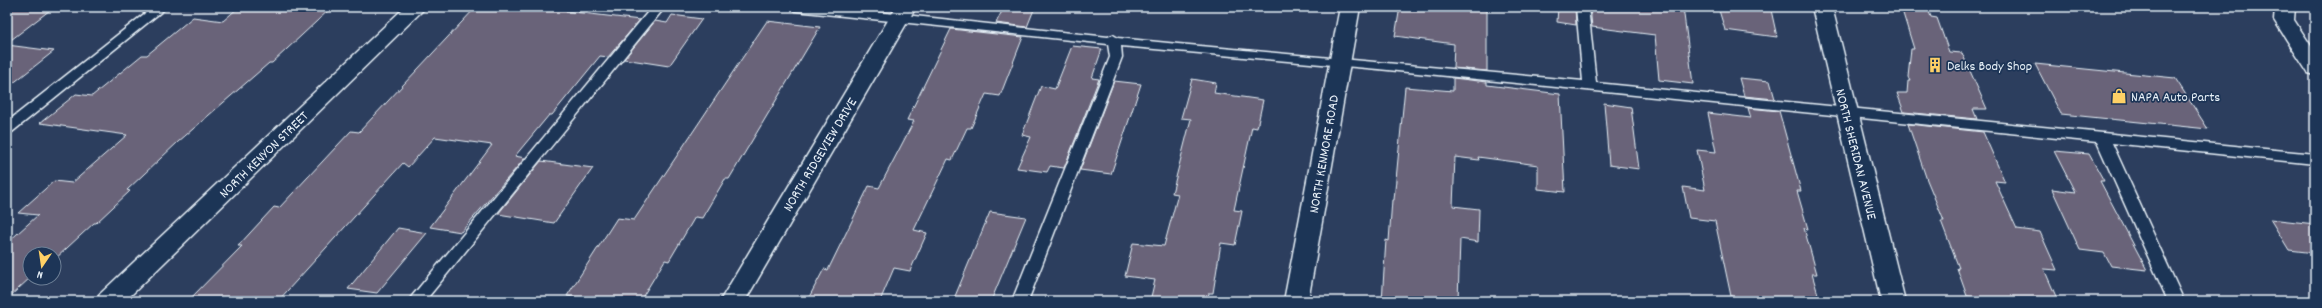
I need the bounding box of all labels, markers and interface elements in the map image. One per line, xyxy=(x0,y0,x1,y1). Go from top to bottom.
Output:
building icon: Delks Body Shop xyxy=(1926,56,1944,74)
place label: Delks Body Shop xyxy=(1947,57,2032,77)
street label: NORTH SHERIDAN AVENUE xyxy=(1829,87,1881,223)
shop icon: NAPA Auto Parts xyxy=(2110,87,2128,105)
place label: NAPA Auto Parts xyxy=(2131,88,2220,108)
street label: NORTH RIDGEVIEW DRIVE xyxy=(779,94,863,216)
street label: NORTH KENMORE ROAD xyxy=(1305,94,1345,215)
street label: NORTH KENYON STREET xyxy=(215,107,314,204)
north arrow xyxy=(22,246,62,286)
text: N xyxy=(35,265,45,282)

